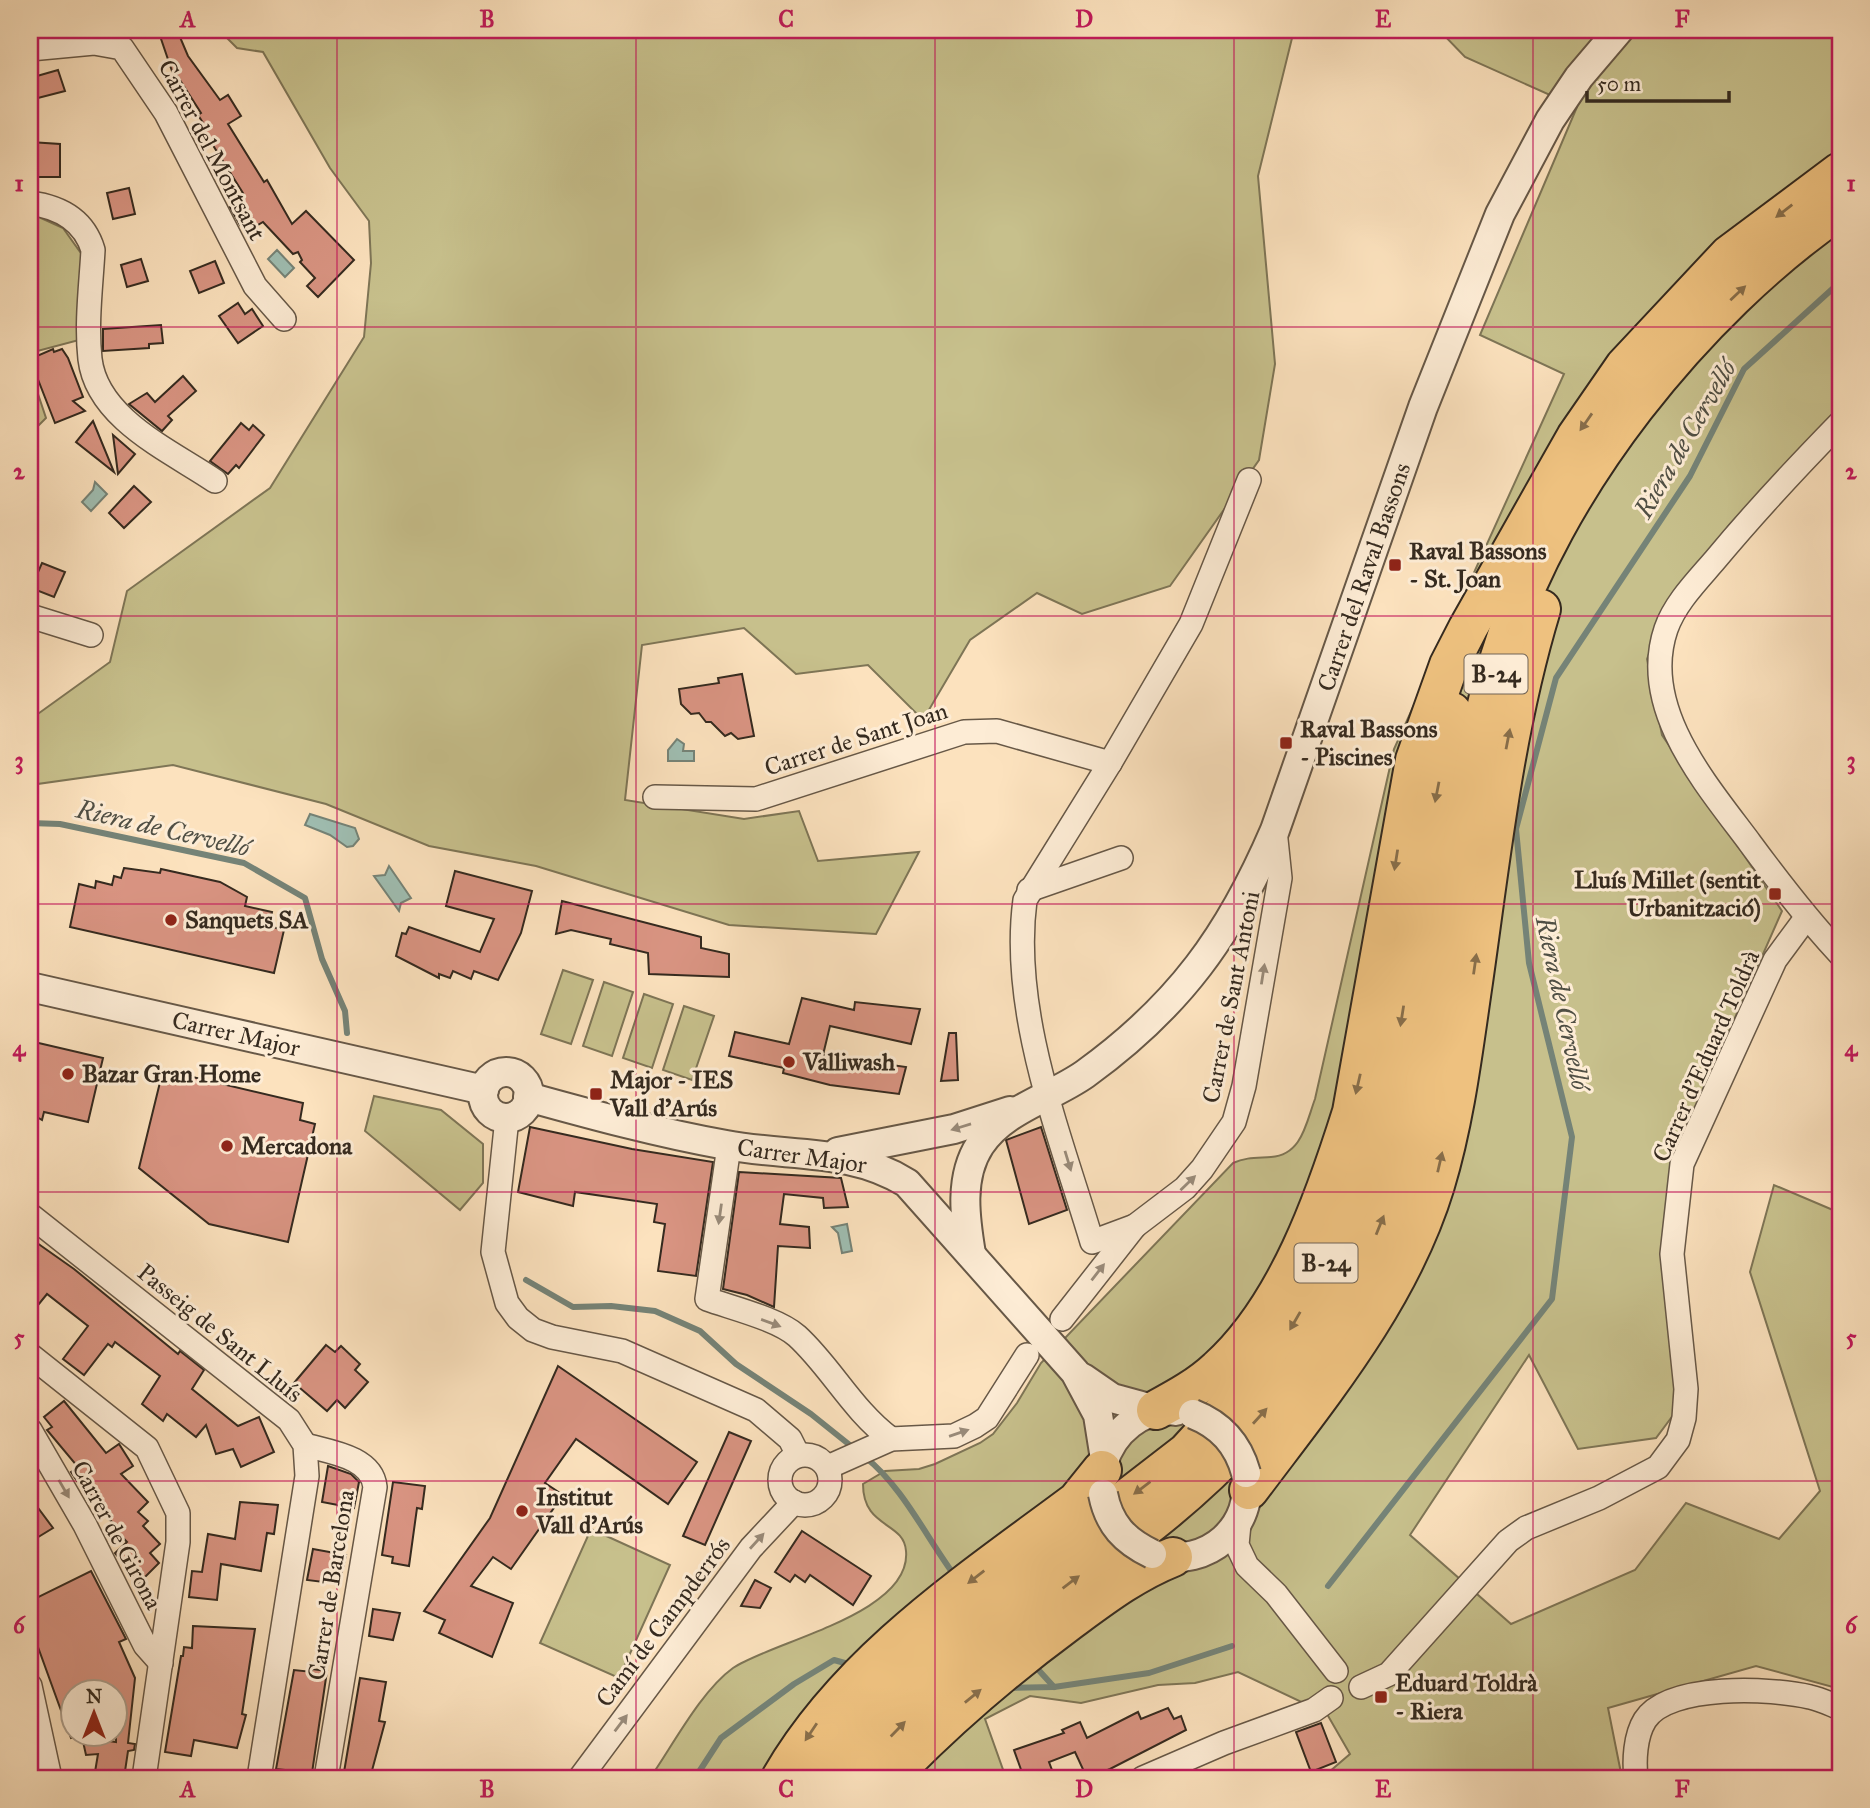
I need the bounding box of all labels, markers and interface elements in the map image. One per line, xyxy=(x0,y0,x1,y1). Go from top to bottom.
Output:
text: A xyxy=(178,5,196,33)
text: B xyxy=(479,5,495,33)
text: C xyxy=(778,5,794,33)
text: D xyxy=(1075,5,1093,33)
text: E xyxy=(1375,5,1392,33)
text: F xyxy=(1674,5,1690,33)
street label: Carrer del Montsant xyxy=(152,54,273,246)
scale bar xyxy=(1587,60,1728,104)
text: 50 m xyxy=(1597,71,1642,97)
text: 1 xyxy=(14,169,24,197)
text: 1 xyxy=(1846,169,1856,197)
one-way arrow xyxy=(1776,204,1794,219)
one-way arrow xyxy=(1729,285,1746,301)
water label: Riera de Cervelló xyxy=(1626,351,1745,524)
one-way arrow xyxy=(1579,413,1593,431)
text: 2 xyxy=(13,457,25,485)
text: 2 xyxy=(1845,457,1857,485)
street label: Carrer del Raval Bassons xyxy=(1311,459,1417,695)
place label: Raval Bassons - St. Joan xyxy=(1409,536,1547,594)
marker: Raval Bassons - St. Joan xyxy=(1387,557,1403,573)
road number: B-24 xyxy=(1464,654,1528,694)
street label: Carrer de Sant Joan xyxy=(761,695,951,783)
place label: Raval Bassons - Piscines xyxy=(1300,714,1438,772)
one-way arrow xyxy=(1502,728,1513,750)
marker: Raval Bassons - Piscines xyxy=(1278,735,1294,751)
text: 3 xyxy=(14,746,24,775)
text: 3 xyxy=(1846,746,1856,775)
one-way arrow xyxy=(1432,781,1443,803)
water label: Riera de Cervelló xyxy=(72,792,257,864)
one-way arrow xyxy=(1390,849,1401,871)
place label: Lluís Millet (sentit Urbanització) xyxy=(1574,865,1762,923)
marker: Lluís Millet (sentit Urbanització) xyxy=(1767,886,1783,902)
street label: Carrer de Sant Antoni xyxy=(1196,888,1266,1106)
place label: Sanquets SA xyxy=(185,905,309,935)
marker: Sanquets SA xyxy=(163,912,179,928)
water label: Riera de Cervelló xyxy=(1529,912,1598,1097)
street label: Carrer d'Eduard Toldrà xyxy=(1646,945,1767,1167)
one-way arrow xyxy=(1470,953,1481,975)
one-way arrow xyxy=(1258,963,1269,985)
street label: Carrer Major xyxy=(169,1005,303,1063)
one-way arrow xyxy=(1396,1005,1407,1027)
text: 4 xyxy=(13,1034,27,1062)
text: 4 xyxy=(1845,1034,1859,1062)
place label: Valliwash xyxy=(802,1047,896,1077)
marker: Valliwash xyxy=(781,1054,797,1070)
place label: Bazar Gran Home xyxy=(82,1059,261,1089)
place label: Major - IES Vall d'Arús xyxy=(609,1065,734,1123)
marker: Bazar Gran Home xyxy=(60,1066,76,1082)
one-way arrow xyxy=(1352,1073,1363,1095)
marker: Major - IES Vall d'Arús xyxy=(588,1086,604,1102)
one-way arrow xyxy=(950,1122,971,1132)
place label: Mercadona xyxy=(241,1131,353,1161)
street label: Carrer Major xyxy=(735,1132,869,1180)
marker: Mercadona xyxy=(219,1138,235,1154)
one-way arrow xyxy=(1063,1151,1073,1172)
one-way arrow xyxy=(1435,1151,1446,1173)
one-way arrow xyxy=(1179,1176,1196,1192)
one-way arrow xyxy=(714,1203,725,1225)
one-way arrow xyxy=(1375,1214,1386,1235)
road number: B-24 xyxy=(1294,1244,1358,1282)
street label: Passeig de Sant Lluís xyxy=(131,1257,309,1409)
one-way arrow xyxy=(1091,1263,1105,1281)
one-way arrow xyxy=(1289,1312,1301,1331)
one-way arrow xyxy=(761,1317,782,1328)
text: 5 xyxy=(14,1323,25,1351)
text: 5 xyxy=(1846,1323,1857,1351)
one-way arrow xyxy=(1252,1407,1268,1425)
one-way arrow xyxy=(948,1427,969,1438)
street label: Carrer de Girona xyxy=(65,1456,169,1615)
one-way arrow xyxy=(58,1480,70,1499)
one-way arrow xyxy=(1133,1481,1152,1495)
place label: Institut Vall d'Arús xyxy=(535,1482,643,1540)
street label: Carrer de Barcelona xyxy=(301,1487,361,1682)
marker: Institut Vall d'Arús xyxy=(514,1503,530,1519)
street label: Camí de Campderrós xyxy=(589,1531,737,1713)
one-way arrow xyxy=(749,1532,765,1550)
one-way arrow xyxy=(968,1570,986,1585)
one-way arrow xyxy=(1062,1575,1080,1590)
text: 6 xyxy=(13,1611,26,1639)
text: 6 xyxy=(1845,1611,1858,1639)
place label: Eduard Toldrà - Riera xyxy=(1395,1668,1538,1726)
north arrow xyxy=(60,1678,130,1748)
text: N xyxy=(86,1685,102,1708)
one-way arrow xyxy=(964,1689,981,1704)
marker: Eduard Toldrà - Riera xyxy=(1373,1689,1389,1705)
one-way arrow xyxy=(613,1715,628,1733)
one-way arrow xyxy=(890,1721,906,1738)
one-way arrow xyxy=(804,1723,818,1741)
text: A xyxy=(178,1775,196,1803)
text: B xyxy=(479,1775,495,1803)
text: C xyxy=(778,1775,794,1803)
text: D xyxy=(1075,1775,1093,1803)
text: E xyxy=(1375,1775,1392,1803)
text: F xyxy=(1674,1775,1690,1803)

